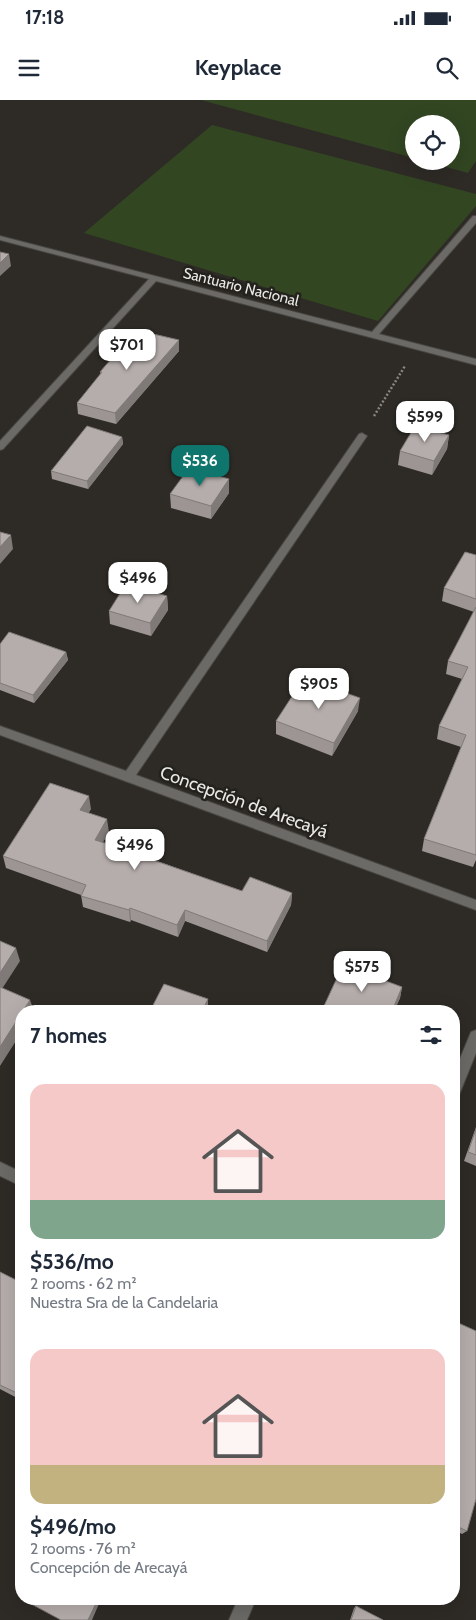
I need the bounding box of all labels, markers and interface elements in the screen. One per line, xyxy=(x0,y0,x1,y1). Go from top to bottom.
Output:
text: 17:18 xyxy=(25,6,64,29)
icon: menu xyxy=(15,54,43,82)
text: Keyplace xyxy=(195,54,281,81)
icon: search xyxy=(433,54,461,82)
map controls xyxy=(405,115,460,170)
button: locate xyxy=(405,115,460,170)
street label: Santuario Nacional xyxy=(181,264,301,310)
pin: $701 xyxy=(97,328,157,371)
text: $701 xyxy=(110,335,144,354)
pin: $599 xyxy=(395,400,455,443)
text: $599 xyxy=(407,407,443,426)
pin: $536 xyxy=(170,444,230,487)
text: $536 xyxy=(182,451,218,470)
pin: $496 xyxy=(108,562,168,604)
text: $496 xyxy=(119,568,157,587)
pin: $905 xyxy=(289,668,349,710)
text: $905 xyxy=(300,674,338,693)
street label: Concepción de Arecayá xyxy=(157,761,331,843)
pin: $496 xyxy=(105,828,165,871)
text: $496 xyxy=(116,835,154,854)
pin: $575 xyxy=(332,950,392,993)
text: $575 xyxy=(345,957,379,976)
icon: filters xyxy=(417,1021,445,1049)
text: 7 homes xyxy=(30,1023,107,1048)
icon: home xyxy=(193,1116,283,1206)
text: $536/mo xyxy=(30,1249,114,1274)
text: 2 rooms · 62 m² xyxy=(30,1274,137,1293)
text: Nuestra Sra de la Candelaria xyxy=(30,1293,218,1312)
icon: home xyxy=(193,1381,283,1471)
text: $496/mo xyxy=(30,1514,116,1539)
text: 2 rooms · 76 m² xyxy=(30,1539,136,1558)
text: Concepción de Arecayá xyxy=(30,1558,188,1577)

